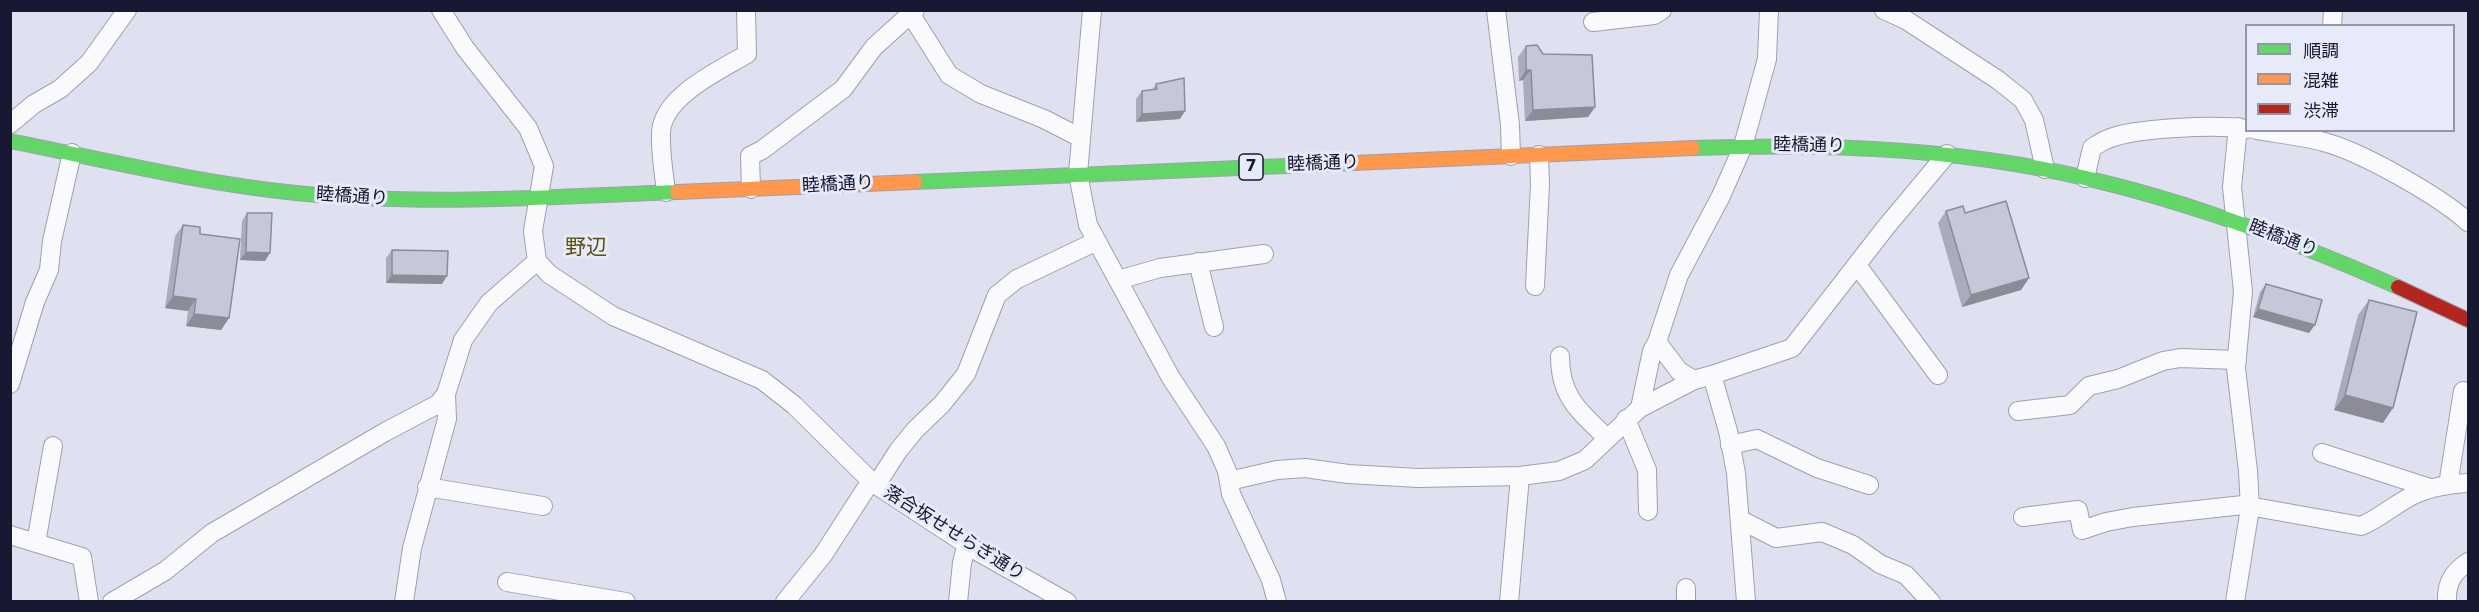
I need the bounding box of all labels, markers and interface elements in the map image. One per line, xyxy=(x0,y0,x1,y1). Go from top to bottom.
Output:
legend xyxy=(2245,24,2455,132)
text: 順調 xyxy=(2303,40,2339,61)
text: 混雑 xyxy=(2303,70,2339,91)
text: 渋滞 xyxy=(2303,100,2339,121)
street label: 睦橋通り xyxy=(1773,135,1845,157)
street label: 睦橋通り xyxy=(1287,152,1359,176)
road number: 7 xyxy=(1239,154,1263,180)
street label: 睦橋通り xyxy=(801,172,875,198)
street label: 睦橋通り xyxy=(315,184,389,210)
street label: 睦橋通り xyxy=(2246,216,2320,262)
district label: 野辺 xyxy=(565,236,607,262)
street label: 落合坂せせらぎ通り xyxy=(880,482,1028,586)

